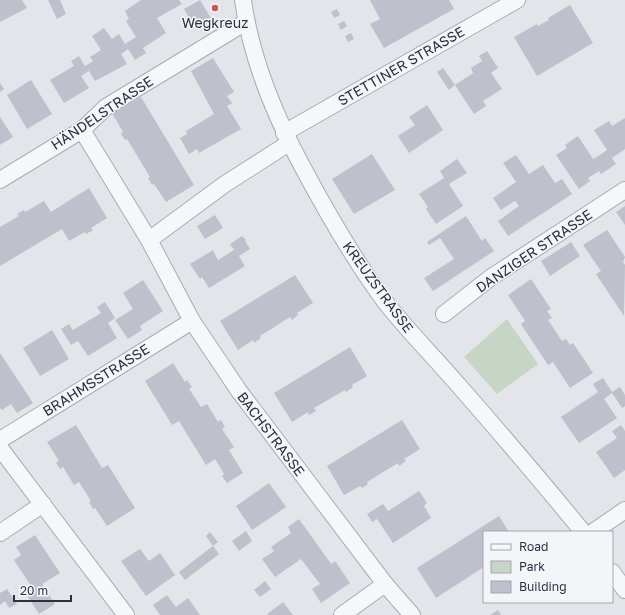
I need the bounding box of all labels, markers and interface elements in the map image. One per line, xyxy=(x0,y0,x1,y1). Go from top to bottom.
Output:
marker: Wegkreuz xyxy=(210,3,220,13)
place label: Wegkreuz xyxy=(182,14,248,31)
street label: STETTINER STRASSE xyxy=(334,22,467,109)
street label: HÄNDELSTRASSE xyxy=(47,72,156,153)
street label: DANZIGER STRASSE xyxy=(472,205,595,296)
street label: KREUZSTRASSE xyxy=(340,238,417,336)
street label: BRAHMSSTRASSE xyxy=(39,340,152,419)
street label: BACHSTRASSE xyxy=(234,388,309,479)
legend xyxy=(483,531,613,603)
text: Road xyxy=(519,539,548,554)
text: Park xyxy=(519,559,545,574)
scale bar xyxy=(14,577,71,603)
text: Building xyxy=(519,579,567,594)
text: 20 m xyxy=(20,583,48,598)

